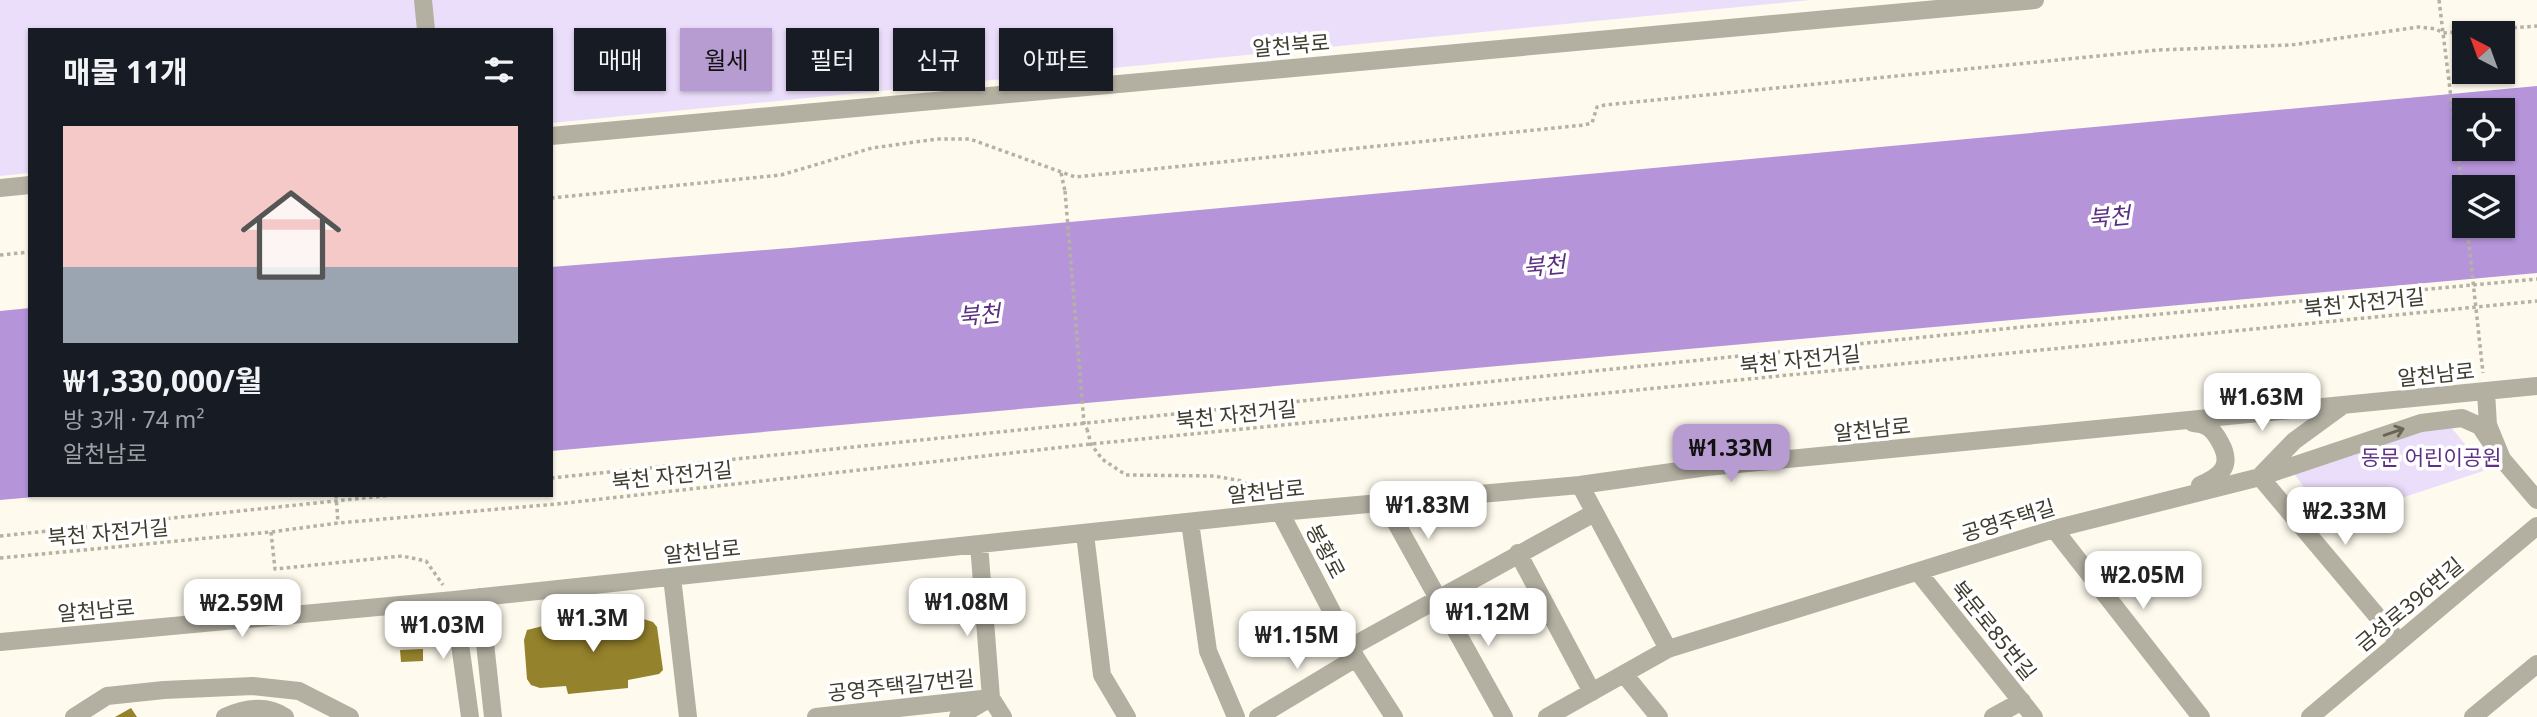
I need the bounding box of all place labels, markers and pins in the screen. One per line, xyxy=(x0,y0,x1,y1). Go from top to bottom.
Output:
pin: ₩1.63M xyxy=(2205,374,2319,433)
pin: ₩1.33M xyxy=(1674,424,1788,484)
pin: ₩1.83M xyxy=(1371,482,1485,541)
pin: ₩2.33M xyxy=(2288,488,2402,547)
pin: ₩2.05M xyxy=(2086,552,2200,611)
pin: ₩1.08M xyxy=(910,578,1024,638)
pin: ₩2.59M xyxy=(185,580,299,639)
pin: ₩1.12M xyxy=(1431,588,1545,648)
pin: ₩1.3M xyxy=(544,594,642,654)
pin: ₩1.03M xyxy=(386,602,500,661)
pin: ₩1.15M xyxy=(1240,612,1354,671)

